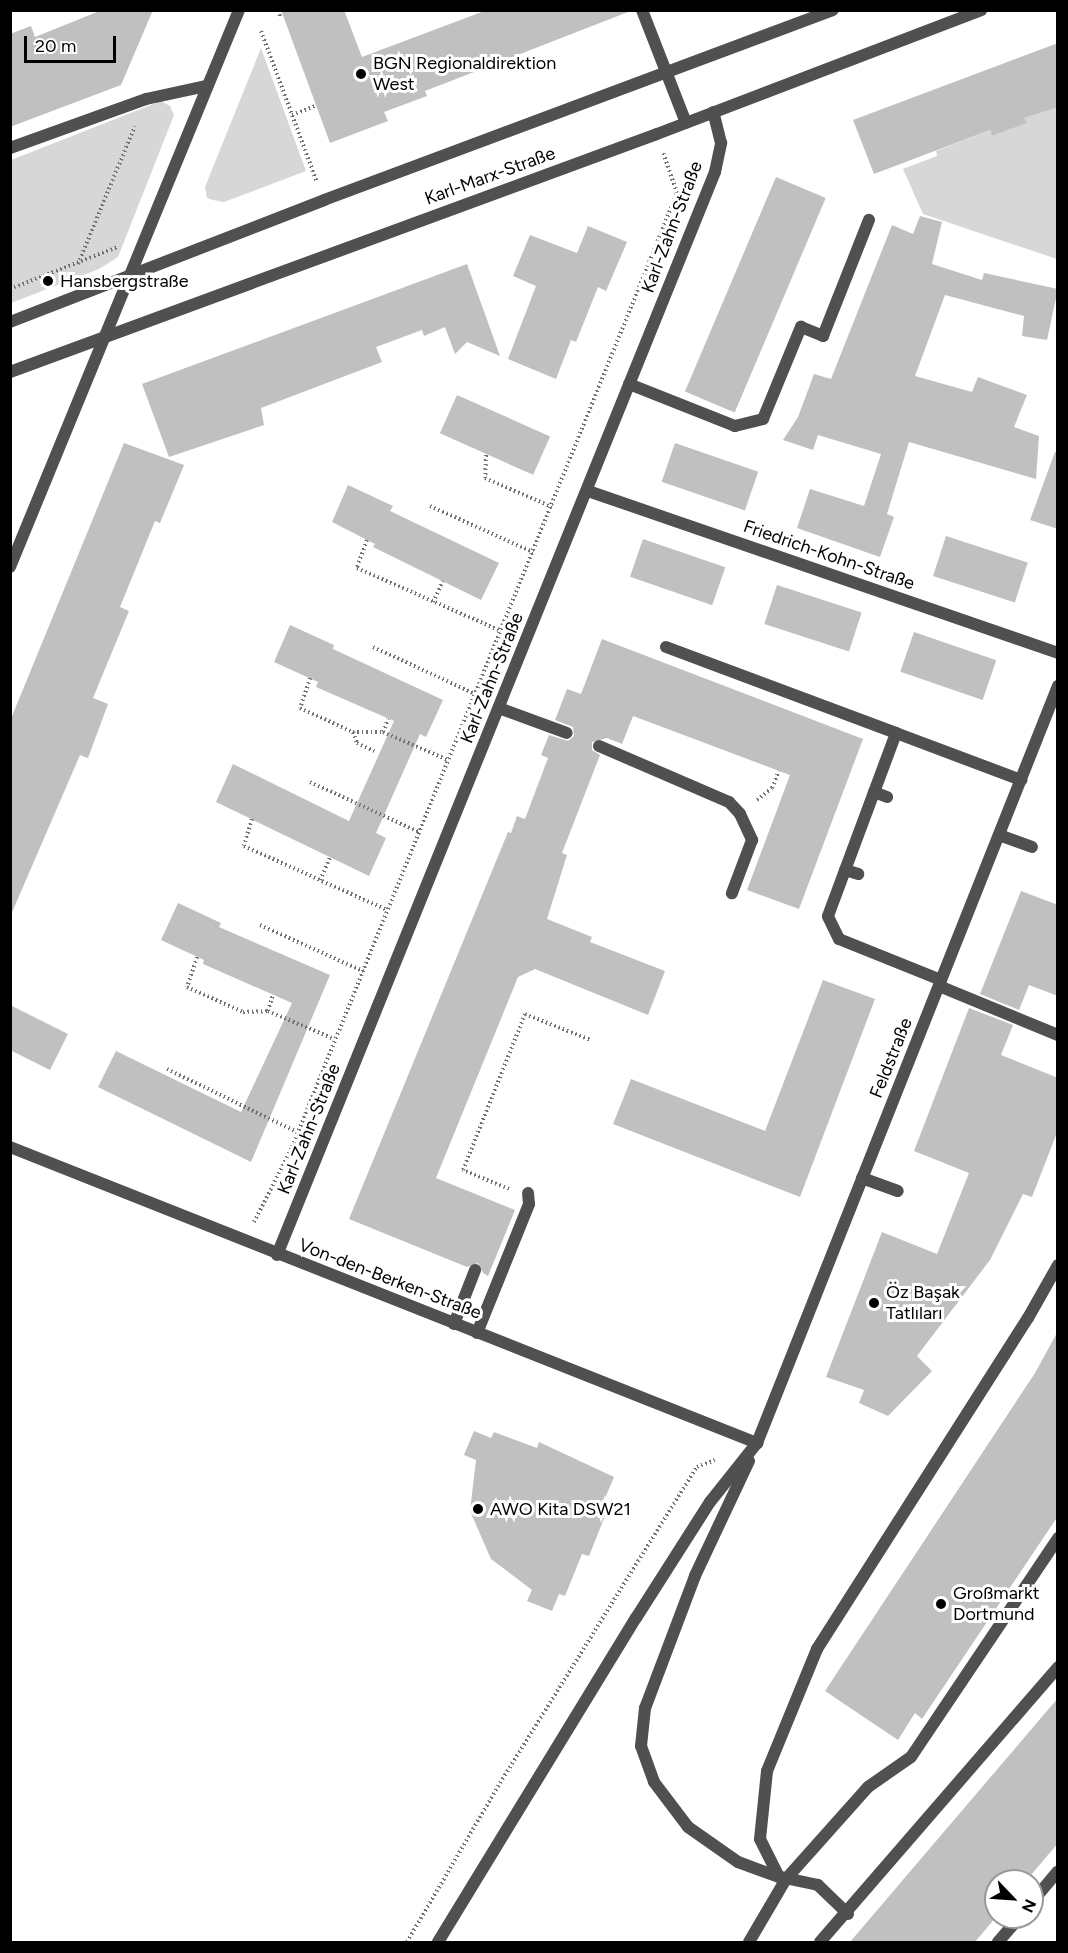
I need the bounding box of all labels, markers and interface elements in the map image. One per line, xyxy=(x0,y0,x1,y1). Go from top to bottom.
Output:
scale bar xyxy=(27,24,118,62)
text: 20 m xyxy=(35,35,76,57)
place label: BGN Regionaldirektion West xyxy=(373,53,556,96)
marker: BGN Regionaldirektion West xyxy=(354,67,368,81)
street label: Karl-Marx-Straße xyxy=(422,142,558,210)
street label: Karl-Zahn-Straße xyxy=(637,158,707,296)
place label: Hansbergstraße xyxy=(60,270,189,292)
marker: Hansbergstraße xyxy=(41,274,55,288)
street label: Friedrich-Kohn-Straße xyxy=(741,516,917,594)
street label: Karl-Zahn-Straße xyxy=(456,610,528,746)
street label: Feldstraße xyxy=(865,1015,917,1101)
street label: Karl-Zahn-Straße xyxy=(273,1061,345,1197)
street label: Von-den-Berken-Straße xyxy=(296,1234,484,1324)
place label: Öz Başak Tatlıları xyxy=(886,1282,960,1324)
marker: Öz Başak Tatlıları xyxy=(867,1296,881,1310)
place label: AWO Kita DSW21 xyxy=(490,1498,631,1520)
marker: AWO Kita DSW21 xyxy=(471,1502,485,1516)
place label: Großmarkt Dortmund xyxy=(953,1583,1039,1626)
marker: Großmarkt Dortmund xyxy=(934,1597,948,1611)
north arrow xyxy=(984,1869,1044,1929)
text: N xyxy=(1018,1896,1040,1916)

